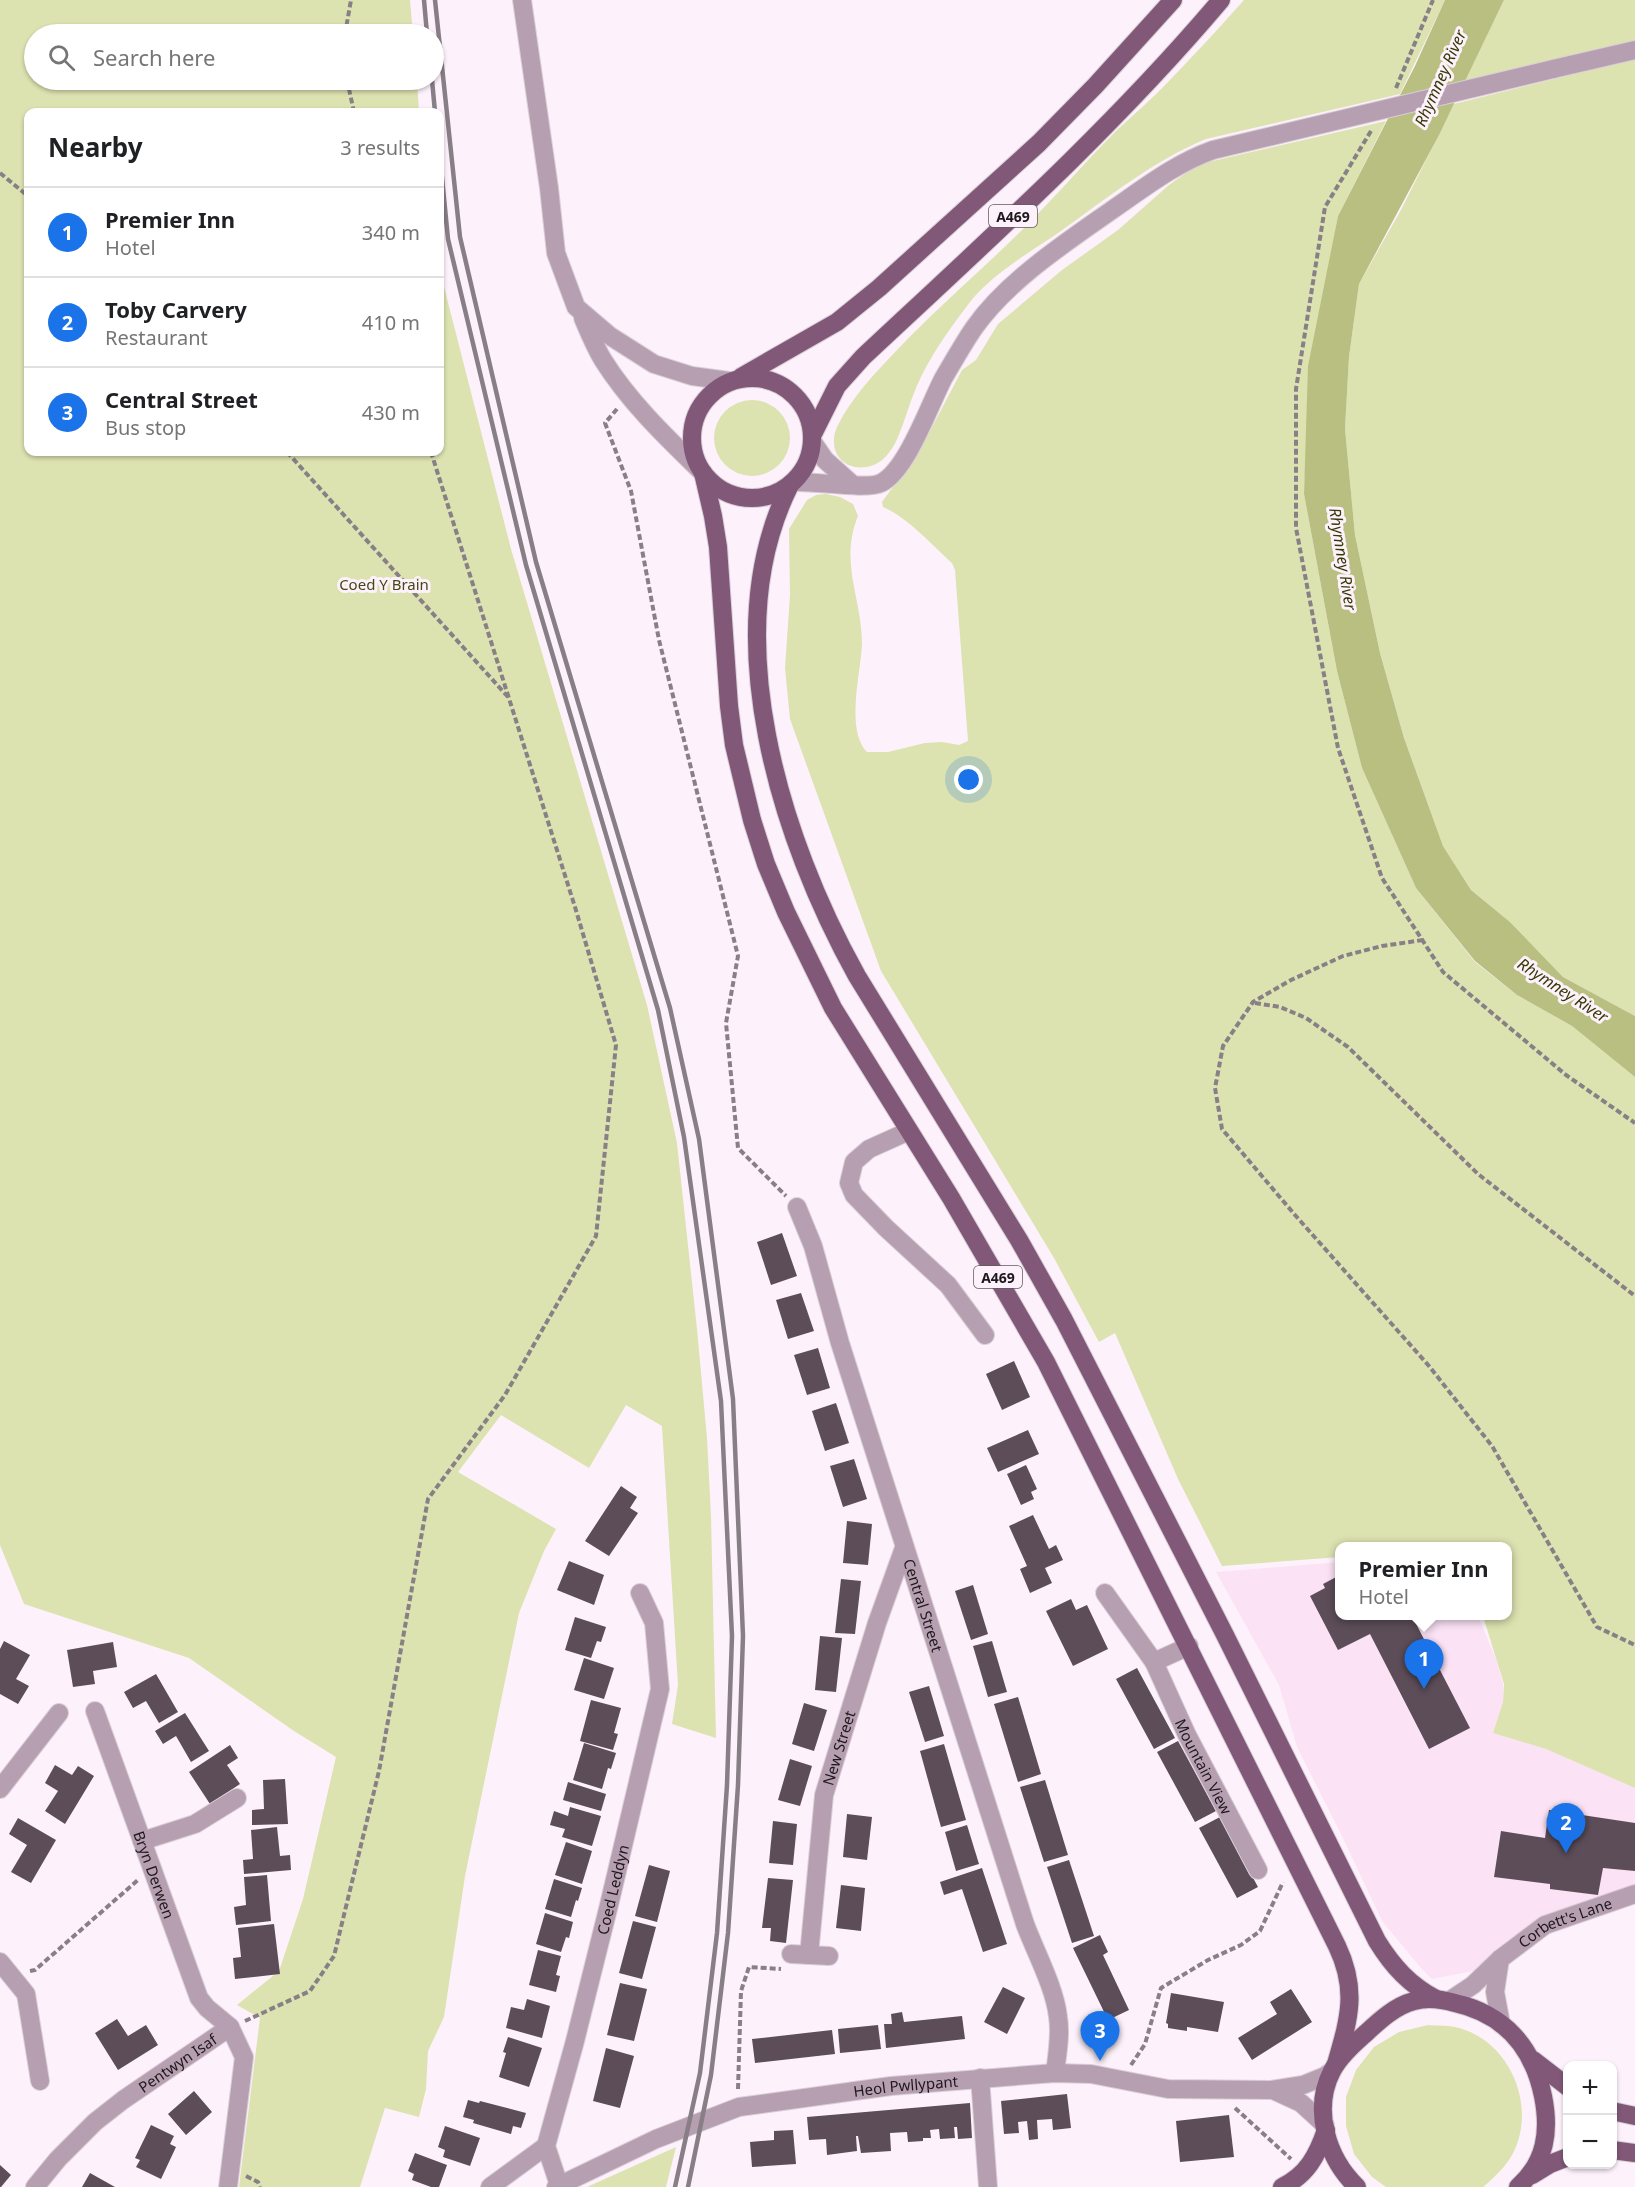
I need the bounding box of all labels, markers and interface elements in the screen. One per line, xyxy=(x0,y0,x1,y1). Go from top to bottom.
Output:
search box xyxy=(24,24,444,90)
water label: Rhymney River xyxy=(1409,26,1471,130)
icon: search xyxy=(45,41,78,74)
text: Search here xyxy=(93,42,215,72)
text: Nearby xyxy=(48,129,143,165)
text: 3 results xyxy=(340,134,420,161)
text: Premier Inn xyxy=(105,204,235,234)
road number: A469 xyxy=(989,205,1037,227)
text: 1 xyxy=(62,219,73,246)
text: 340 m xyxy=(362,219,420,246)
text: Hotel xyxy=(105,234,156,261)
text: Toby Carvery xyxy=(105,294,247,324)
text: 2 xyxy=(62,309,73,336)
text: 410 m xyxy=(362,309,420,336)
text: Restaurant xyxy=(105,324,208,351)
text: Central Street xyxy=(105,384,258,414)
text: 3 xyxy=(62,399,73,426)
text: 430 m xyxy=(362,399,420,426)
text: Bus stop xyxy=(105,414,186,441)
water label: Rhymney River xyxy=(1324,506,1362,612)
park label: Coed Y Brain xyxy=(339,574,429,594)
your location xyxy=(954,765,983,794)
water label: Rhymney River xyxy=(1514,953,1613,1028)
road number: A469 xyxy=(974,1266,1022,1288)
popup xyxy=(1335,1542,1512,1620)
text: Premier Inn xyxy=(1358,1553,1489,1583)
street label: Central Street xyxy=(899,1556,948,1655)
text: Hotel xyxy=(1358,1583,1409,1610)
pin: 1 xyxy=(1404,1640,1444,1689)
street label: New Street xyxy=(818,1707,860,1788)
street label: Mountain View xyxy=(1171,1715,1237,1818)
pin: 2 xyxy=(1546,1804,1586,1853)
street label: Bryn Derwen xyxy=(129,1828,179,1921)
street label: Coed Leddyn xyxy=(592,1843,633,1937)
street label: Corbett's Lane xyxy=(1514,1893,1615,1952)
pin: 3 xyxy=(1080,2012,1120,2061)
street label: Pentwyn Isaf xyxy=(134,2029,221,2097)
map controls xyxy=(1563,2061,1617,2169)
button: + xyxy=(1563,2061,1617,2115)
street label: Heol Pwllypant xyxy=(852,2071,959,2101)
button: − xyxy=(1563,2115,1617,2169)

